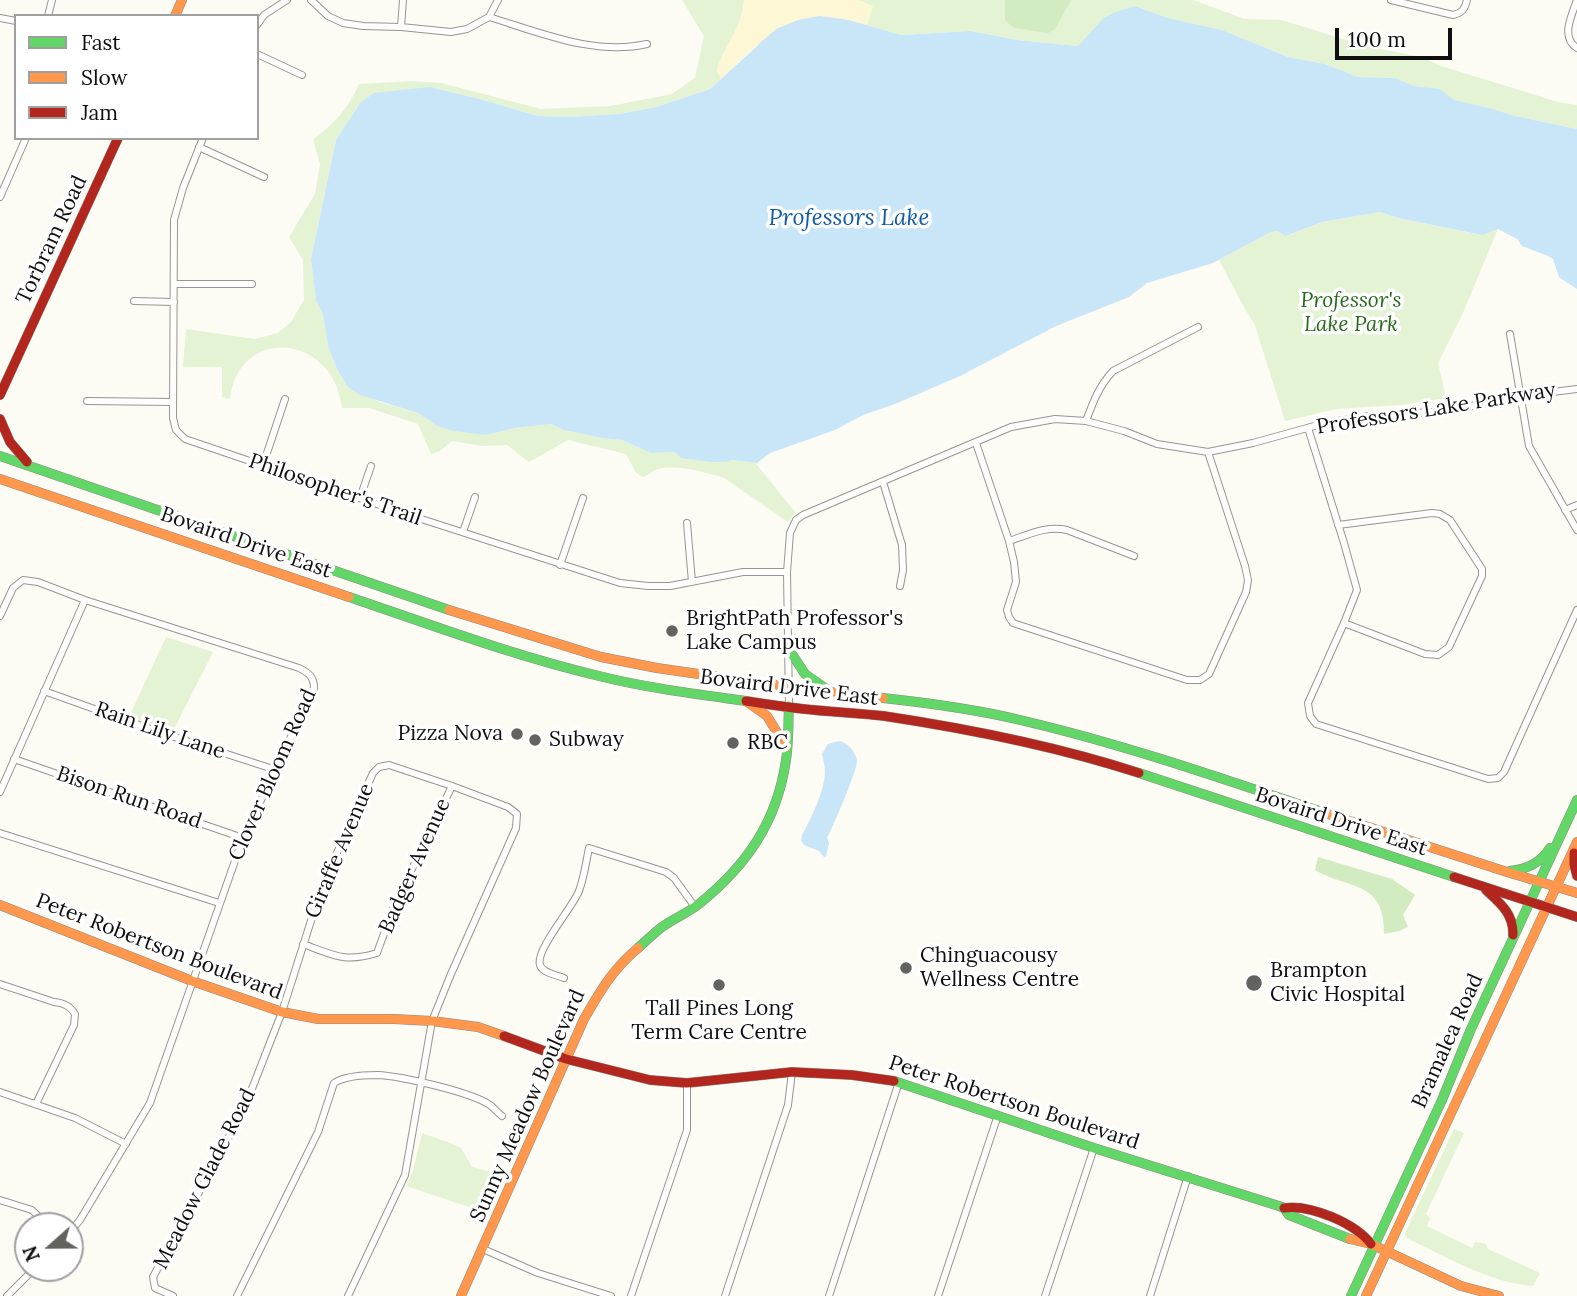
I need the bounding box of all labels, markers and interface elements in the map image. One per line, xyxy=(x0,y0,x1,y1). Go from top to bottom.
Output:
legend xyxy=(14,14,259,140)
scale bar xyxy=(1339,14,1456,58)
text: 100 m xyxy=(1348,26,1406,53)
text: Fast xyxy=(81,29,120,56)
text: Slow xyxy=(81,64,128,91)
text: Jam xyxy=(81,99,118,126)
street label: Torbram Road xyxy=(11,172,93,308)
water label: Professors Lake xyxy=(769,204,929,232)
park label: Professor's Lake Park xyxy=(1300,288,1402,338)
street label: Professors Lake Parkway xyxy=(1315,378,1557,440)
street label: Philosopher's Trail xyxy=(245,449,425,531)
street label: Bovaird Drive East xyxy=(157,502,335,584)
place label: BrightPath Professor's Lake Campus xyxy=(686,606,903,656)
marker: BrightPath Professor's Lake Campus xyxy=(664,623,680,639)
street label: Bovaird Drive East xyxy=(699,665,879,711)
street label: Clover Bloom Road xyxy=(224,685,322,865)
street label: Rain Lily Lane xyxy=(92,697,228,765)
place label: Pizza Nova xyxy=(397,721,503,747)
marker: Pizza Nova xyxy=(509,726,525,742)
place label: Subway xyxy=(549,727,624,753)
place label: RBC xyxy=(747,730,788,756)
marker: Subway xyxy=(527,732,543,748)
marker: RBC xyxy=(725,735,741,751)
street label: Bison Run Road xyxy=(53,761,205,835)
street label: Giraffe Avenue xyxy=(300,780,380,922)
street label: Bovaird Drive East xyxy=(1252,782,1430,862)
street label: Badger Avenue xyxy=(374,795,456,937)
street label: Peter Robertson Boulevard xyxy=(32,888,286,1006)
place label: Chinguacousy Wellness Centre xyxy=(920,943,1079,993)
place label: Brampton Civic Hospital xyxy=(1270,958,1405,1008)
marker: Chinguacousy Wellness Centre xyxy=(898,960,914,976)
street label: Bramalea Road xyxy=(1407,970,1489,1112)
marker: Brampton Civic Hospital xyxy=(1244,973,1264,993)
marker: Tall Pines Long Term Care Centre xyxy=(711,977,727,993)
street label: Sunny Meadow Boulevard xyxy=(465,986,591,1226)
place label: Tall Pines Long Term Care Centre xyxy=(631,996,807,1046)
street label: Peter Robertson Boulevard xyxy=(885,1051,1143,1155)
street label: Meadow Glade Road xyxy=(149,1085,261,1273)
north arrow xyxy=(14,1212,84,1282)
text: N xyxy=(17,1243,45,1265)

